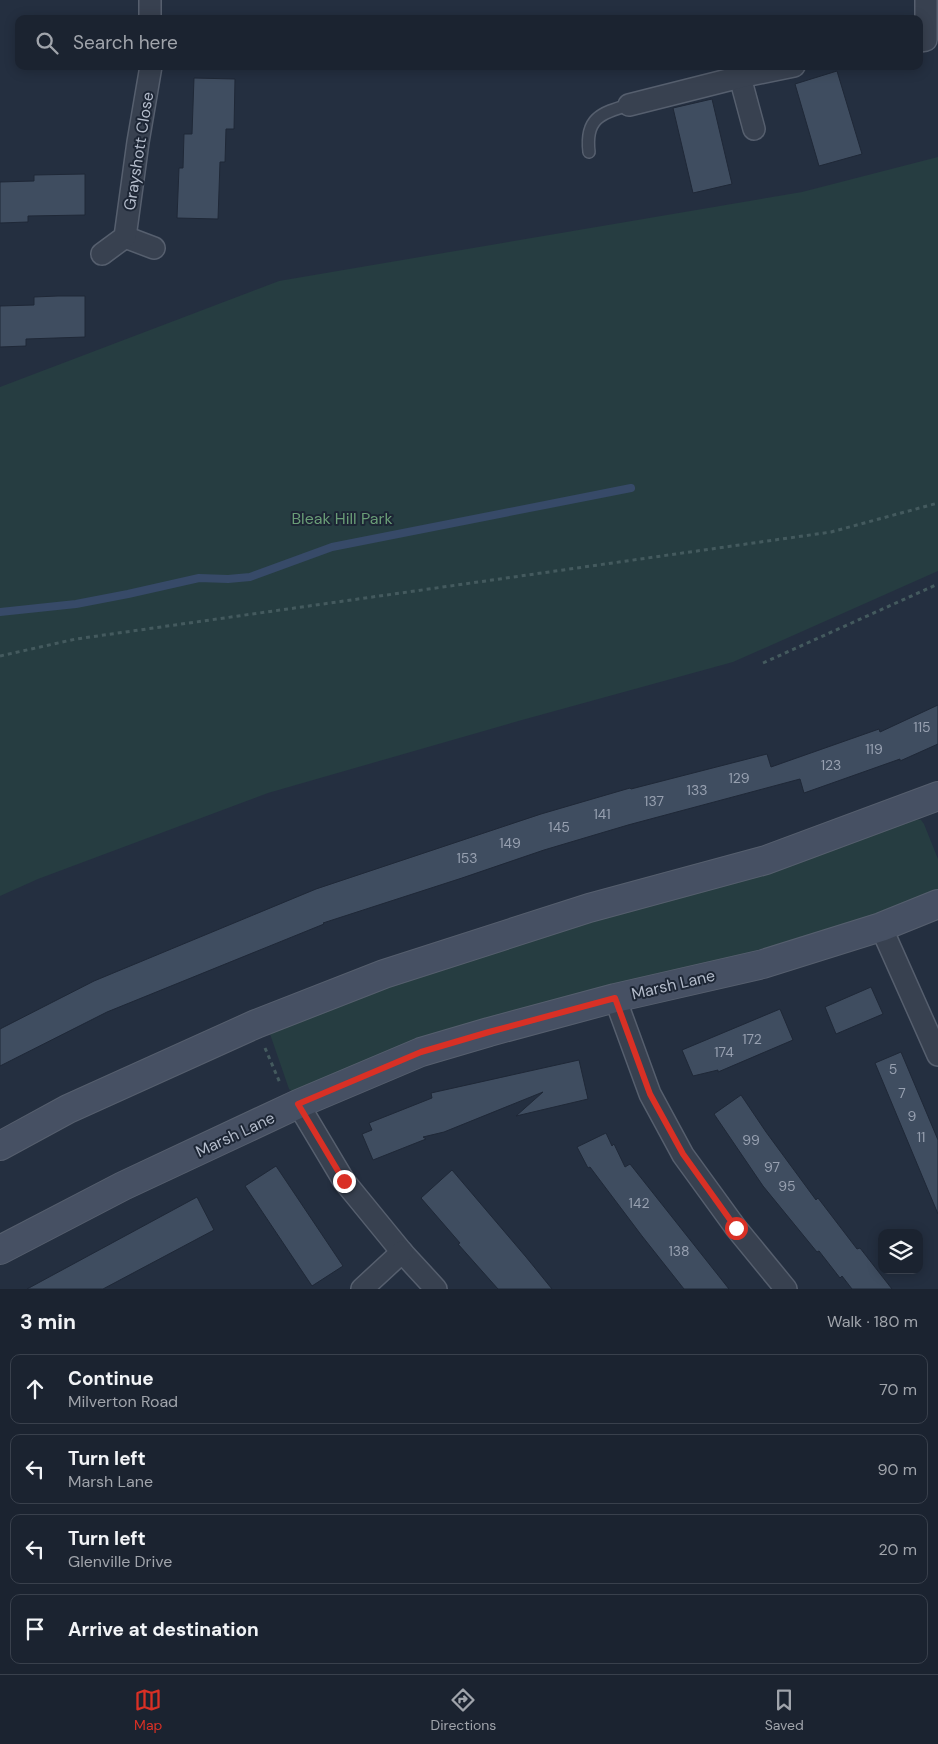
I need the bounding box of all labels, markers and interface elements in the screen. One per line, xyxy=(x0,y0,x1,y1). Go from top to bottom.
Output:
search box xyxy=(15,15,923,70)
icon: search xyxy=(33,29,61,57)
text: Search here xyxy=(73,30,178,55)
street label: Grayshott Close xyxy=(119,90,158,212)
park label: Bleak Hill Park xyxy=(291,508,393,529)
house number: 115 xyxy=(913,718,931,736)
house number: 119 xyxy=(865,740,883,758)
house number: 123 xyxy=(821,756,841,774)
house number: 129 xyxy=(728,769,750,787)
house number: 133 xyxy=(687,781,707,799)
house number: 137 xyxy=(644,792,664,810)
house number: 141 xyxy=(593,805,611,823)
house number: 145 xyxy=(548,818,570,836)
house number: 149 xyxy=(499,834,521,852)
house number: 153 xyxy=(456,849,478,867)
street label: Marsh Lane xyxy=(629,965,717,1004)
house number: 172 xyxy=(742,1030,762,1048)
house number: 174 xyxy=(714,1043,734,1061)
house number: 5 xyxy=(889,1060,897,1078)
house number: 7 xyxy=(898,1084,906,1102)
street label: Marsh Lane xyxy=(192,1107,278,1162)
house number: 9 xyxy=(908,1107,917,1125)
house number: 11 xyxy=(917,1128,925,1146)
house number: 99 xyxy=(742,1131,760,1149)
house number: 97 xyxy=(764,1158,780,1176)
route end xyxy=(333,1170,356,1193)
house number: 95 xyxy=(778,1177,796,1195)
house number: 142 xyxy=(629,1194,649,1212)
route start xyxy=(725,1217,748,1240)
map controls xyxy=(878,1229,923,1274)
button: layers xyxy=(878,1229,923,1274)
house number: 138 xyxy=(668,1242,690,1260)
text: 3 min xyxy=(20,1308,76,1336)
text: Walk · 180 m xyxy=(827,1311,918,1332)
text: Continue xyxy=(68,1366,154,1391)
icon: ahead xyxy=(21,1375,49,1403)
text: 70 m xyxy=(879,1379,917,1400)
text: Milverton Road xyxy=(68,1391,178,1412)
text: Turn left xyxy=(68,1446,146,1471)
icon: left xyxy=(21,1455,49,1483)
text: 90 m xyxy=(877,1459,917,1480)
text: Marsh Lane xyxy=(68,1471,153,1492)
text: Turn left xyxy=(68,1526,146,1551)
icon: left xyxy=(21,1535,49,1563)
text: 20 m xyxy=(878,1539,917,1560)
text: Glenville Drive xyxy=(68,1551,172,1572)
icon: arrive xyxy=(21,1615,49,1643)
text: Arrive at destination xyxy=(68,1617,259,1642)
tab: Map xyxy=(134,1686,162,1734)
tab: Directions xyxy=(431,1686,496,1734)
tab: Saved xyxy=(765,1686,804,1734)

